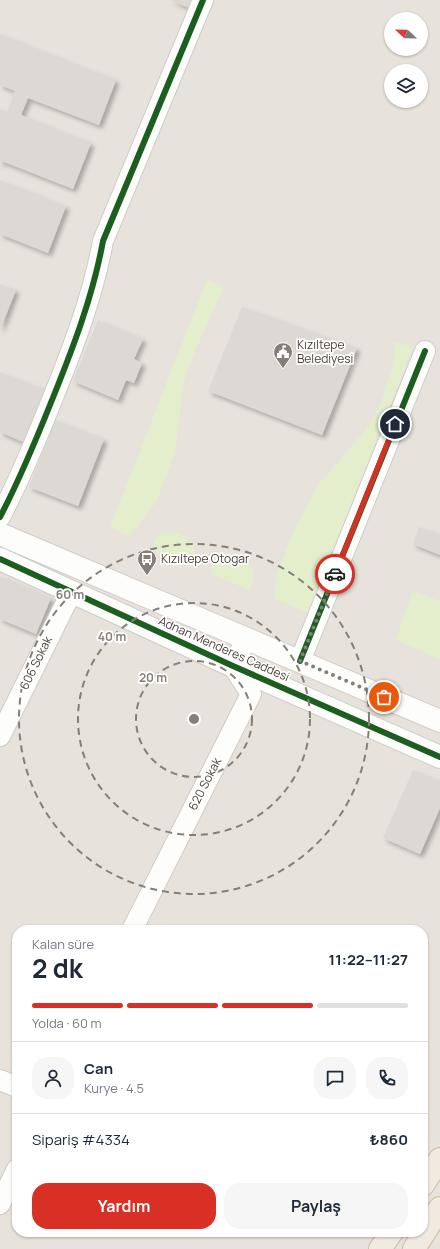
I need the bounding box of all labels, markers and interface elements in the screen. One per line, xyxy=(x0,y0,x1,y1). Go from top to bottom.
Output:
north arrow xyxy=(384,12,428,56)
map controls xyxy=(384,12,428,108)
button: layers xyxy=(384,64,428,108)
place label: Kızıltepe Belediyesi xyxy=(297,336,353,367)
public building icon: Kızıltepe Belediyesi xyxy=(272,341,294,369)
pin xyxy=(378,407,412,441)
icon: home xyxy=(384,413,406,435)
bus stop icon: Kızıltepe Otogar xyxy=(136,548,158,576)
place label: Kızıltepe Otogar xyxy=(161,550,250,567)
courier xyxy=(315,554,355,594)
icon: car xyxy=(324,563,346,585)
text: 60 m xyxy=(56,586,84,603)
street label: Adnan Menderes Caddesi xyxy=(156,612,292,685)
text: 40 m xyxy=(98,628,126,645)
street label: 606 Sokak xyxy=(15,632,56,692)
text: 20 m xyxy=(139,669,167,686)
pin xyxy=(367,680,401,714)
icon: bag xyxy=(373,686,395,708)
centre of rings xyxy=(187,712,201,726)
street label: 620 Sokak xyxy=(184,754,226,813)
text: Kalan süre xyxy=(32,935,94,953)
text: 11:22–11:27 xyxy=(329,949,408,970)
text: 2 dk xyxy=(32,950,83,986)
text: Yolda · 60 m xyxy=(32,1014,102,1032)
button: person xyxy=(32,1057,74,1099)
button: chat xyxy=(314,1057,356,1099)
button: phone xyxy=(366,1057,408,1099)
text: Can xyxy=(84,1058,113,1079)
text: Kurye · 4.5 xyxy=(84,1079,144,1097)
text: Sipariş #4334 xyxy=(32,1129,130,1150)
text: ₺860 xyxy=(370,1129,408,1150)
button: Yardım xyxy=(32,1183,216,1229)
button: Paylaş xyxy=(224,1183,408,1229)

